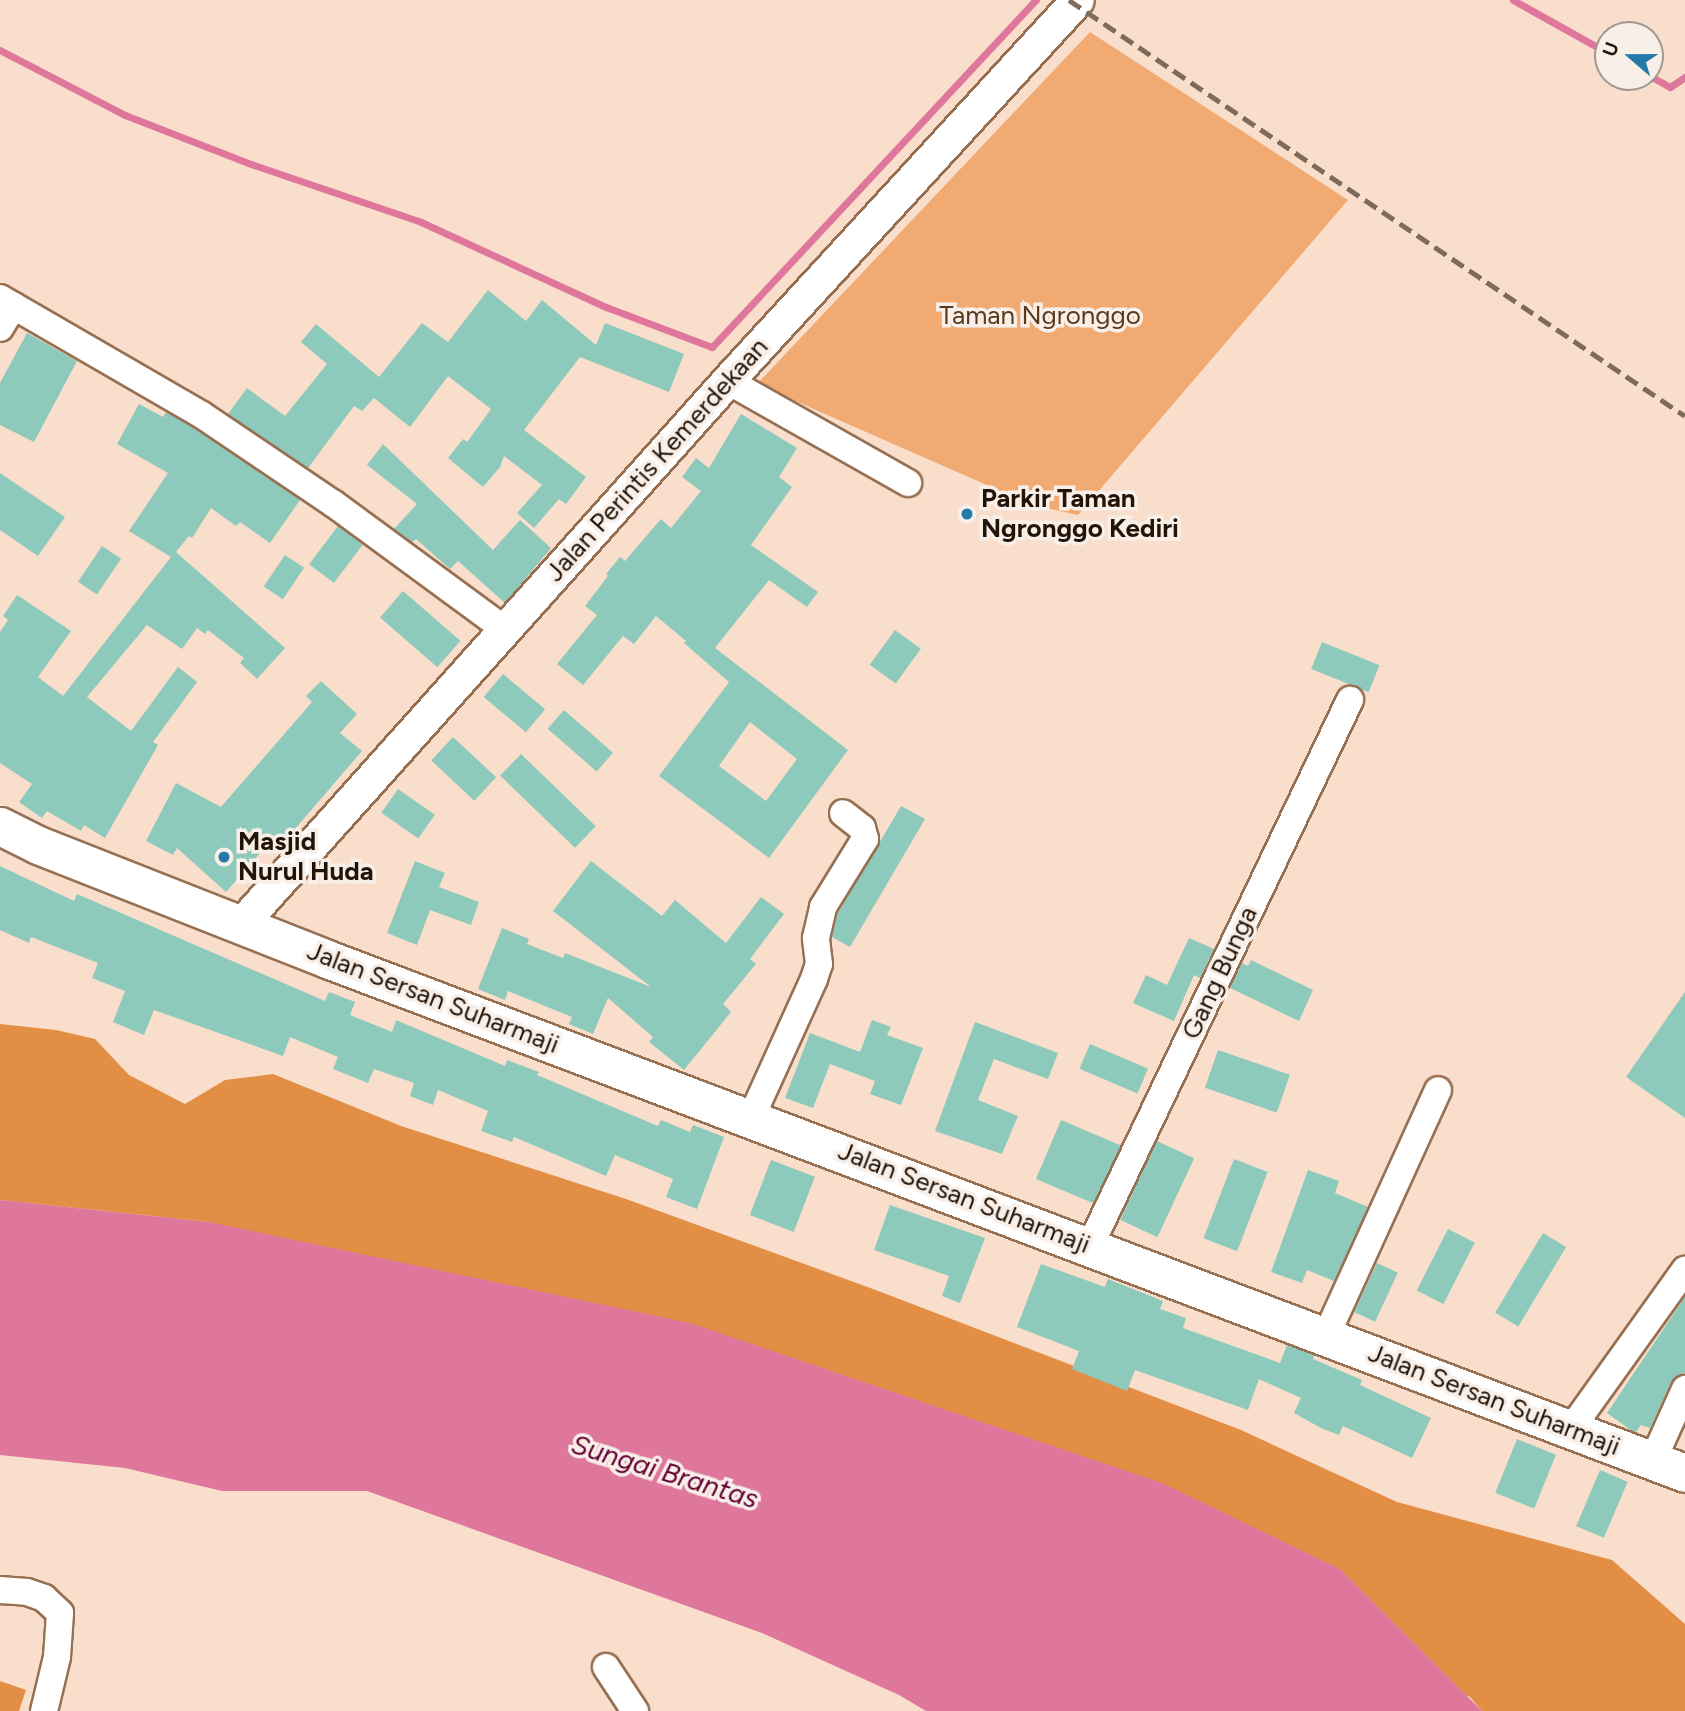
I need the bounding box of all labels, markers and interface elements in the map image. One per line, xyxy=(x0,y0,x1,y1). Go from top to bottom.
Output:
north arrow xyxy=(1594,21,1664,91)
text: U xyxy=(1598,39,1624,60)
park label: Taman Ngronggo xyxy=(939,300,1141,332)
street label: Jalan Perintis Kemerdekaan xyxy=(539,332,775,588)
place label: Parkir Taman Ngronggo Kediri xyxy=(981,483,1179,544)
marker: Parkir Taman Ngronggo Kediri xyxy=(959,506,975,522)
place label: Masjid Nurul Huda xyxy=(238,826,374,888)
marker: Masjid Nurul Huda xyxy=(216,849,232,865)
street label: Gang Bunga xyxy=(1176,902,1264,1044)
street label: Jalan Sersan Suharmaji xyxy=(303,936,563,1060)
street label: Jalan Sersan Suharmaji xyxy=(834,1136,1094,1260)
street label: Jalan Sersan Suharmaji xyxy=(1364,1338,1624,1462)
water label: Sungai Brantas xyxy=(567,1427,763,1515)

